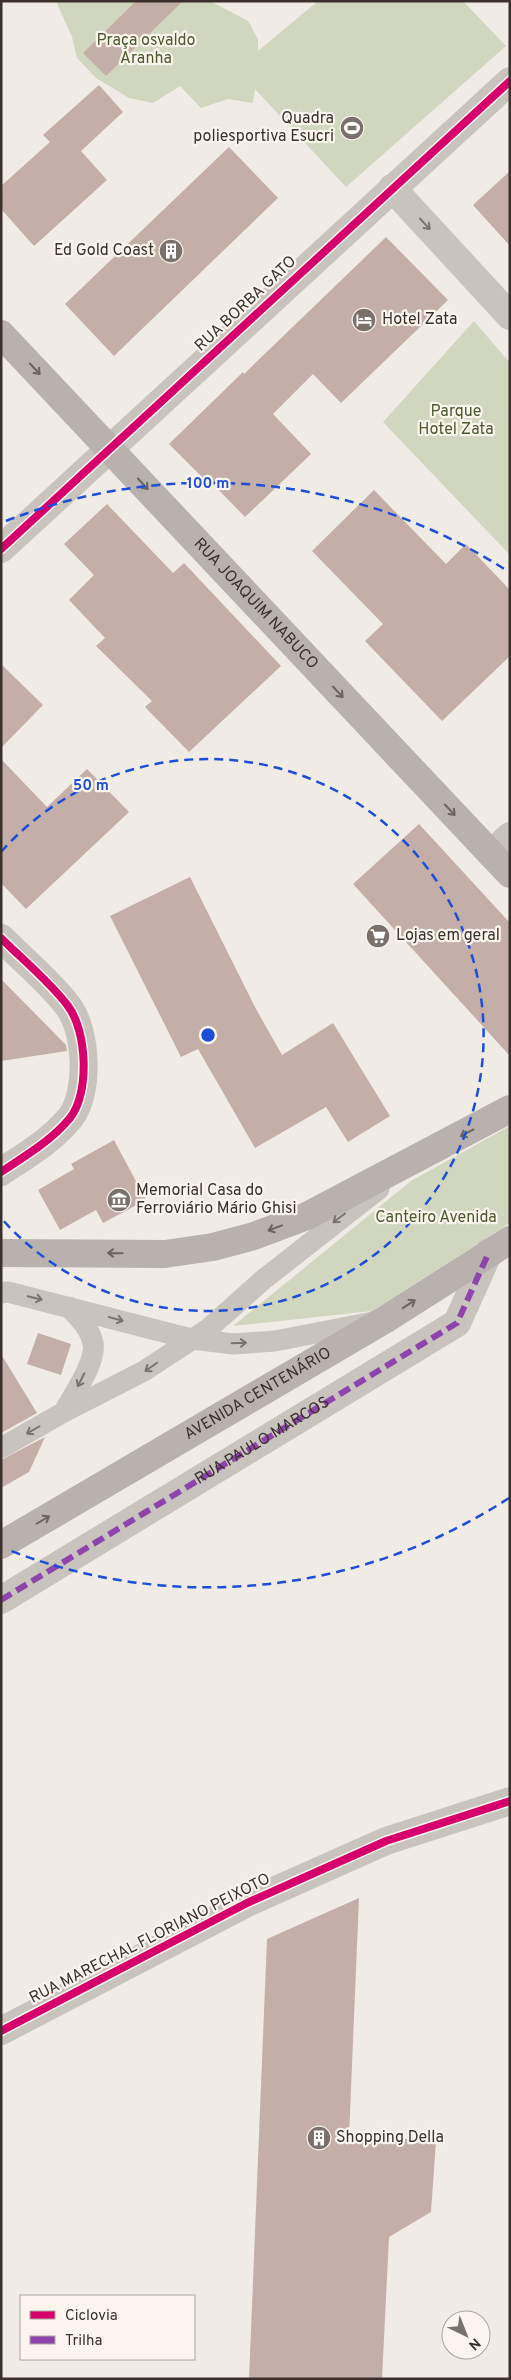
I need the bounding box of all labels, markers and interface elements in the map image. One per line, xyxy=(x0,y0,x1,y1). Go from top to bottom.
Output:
park label: Praça osvaldo Aranha xyxy=(96,31,196,69)
place label: Quadra poliesportiva Esucri xyxy=(193,109,334,147)
sports icon: Quadra poliesportiva Esucri xyxy=(339,115,365,141)
one-way arrow xyxy=(419,218,431,230)
building icon: Ed Gold Coast xyxy=(158,238,184,264)
place label: Ed Gold Coast xyxy=(54,241,154,261)
street label: RUA BORBA GATO xyxy=(191,252,301,356)
hotel icon: Hotel Zata xyxy=(351,307,377,333)
place label: Hotel Zata xyxy=(382,310,457,330)
one-way arrow xyxy=(29,363,41,376)
park label: Parque Hotel Zata xyxy=(418,402,494,440)
text: 100 m xyxy=(187,475,229,494)
one-way arrow xyxy=(137,478,149,491)
street label: RUA JOAQUIM NABUCO xyxy=(189,534,322,674)
one-way arrow xyxy=(332,686,344,698)
text: 50 m xyxy=(73,777,109,796)
one-way arrow xyxy=(444,804,456,817)
supermarket icon: Lojas em geral xyxy=(365,923,391,949)
place label: Lojas em geral xyxy=(396,926,500,946)
centre of rings xyxy=(199,1026,217,1044)
one-way arrow xyxy=(460,1129,475,1138)
place label: Memorial Casa do Ferroviário Mário Ghisi xyxy=(136,1181,297,1219)
museum icon: Memorial Casa do Ferroviário Mário Ghisi xyxy=(106,1187,132,1213)
park label: Canteiro Avenida xyxy=(375,1208,497,1228)
one-way arrow xyxy=(333,1213,346,1224)
one-way arrow xyxy=(267,1225,282,1234)
one-way arrow xyxy=(108,1248,124,1258)
one-way arrow xyxy=(27,1294,43,1304)
one-way arrow xyxy=(402,1299,416,1309)
one-way arrow xyxy=(108,1315,124,1324)
one-way arrow xyxy=(230,1338,247,1348)
street label: AVENIDA CENTENÁRIO xyxy=(181,1343,335,1445)
one-way arrow xyxy=(144,1362,158,1372)
one-way arrow xyxy=(76,1372,85,1387)
street label: RUA PAULO MARCOS xyxy=(192,1393,333,1490)
one-way arrow xyxy=(26,1425,40,1435)
one-way arrow xyxy=(36,1515,50,1525)
street label: RUA MARECHAL FLORIANO PEIXOTO xyxy=(26,1869,274,2009)
building icon: Shopping Della xyxy=(306,2125,332,2151)
place label: Shopping Della xyxy=(336,2128,444,2148)
legend xyxy=(20,2295,195,2360)
text: Ciclovia xyxy=(65,2307,118,2326)
north arrow xyxy=(441,2310,491,2360)
text: Trilha xyxy=(65,2332,102,2351)
text: N xyxy=(464,2334,483,2353)

